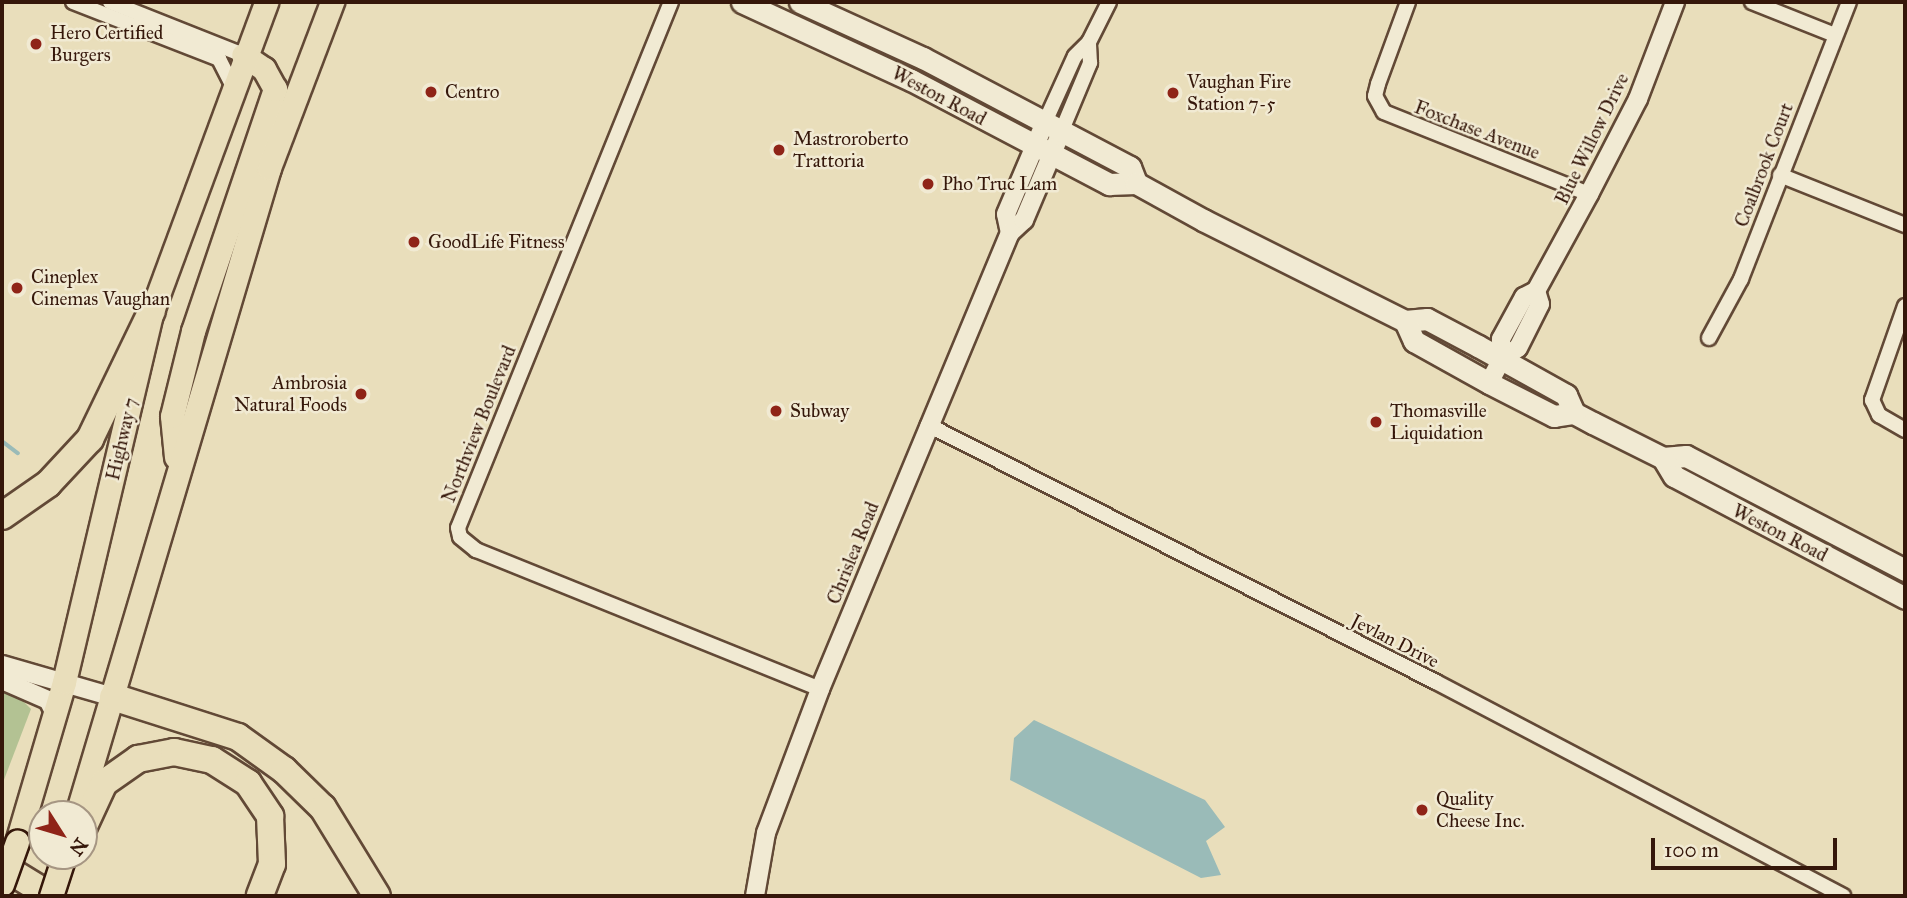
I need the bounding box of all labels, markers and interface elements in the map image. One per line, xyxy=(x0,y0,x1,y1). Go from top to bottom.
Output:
place label: Hero Certified Burgers xyxy=(50,22,163,66)
marker: Hero Certified Burgers xyxy=(28,36,44,52)
street label: Weston Road xyxy=(888,62,990,130)
street label: Blue Willow Drive xyxy=(1550,70,1634,208)
place label: Vaughan Fire Station 7-5 xyxy=(1187,71,1291,115)
place label: Centro xyxy=(445,81,500,103)
marker: Centro xyxy=(423,84,439,100)
marker: Vaughan Fire Station 7-5 xyxy=(1165,85,1181,101)
street label: Foxchase Avenue xyxy=(1411,96,1543,164)
street label: Coalbrook Court xyxy=(1730,100,1798,230)
place label: Mastroroberto Trattoria xyxy=(793,128,908,172)
marker: Mastroroberto Trattoria xyxy=(771,142,787,158)
place label: Pho Truc Lam xyxy=(942,173,1057,195)
marker: Pho Truc Lam xyxy=(920,176,936,192)
place label: GoodLife Fitness xyxy=(428,231,565,253)
marker: GoodLife Fitness xyxy=(406,234,422,250)
place label: Cineplex Cinemas Vaughan xyxy=(31,266,170,310)
marker: Cineplex Cinemas Vaughan xyxy=(9,280,25,296)
street label: Northview Boulevard xyxy=(437,342,521,506)
place label: Ambrosia Natural Foods xyxy=(234,372,347,416)
marker: Ambrosia Natural Foods xyxy=(353,386,369,402)
street label: Highway 7 xyxy=(101,395,143,483)
place label: Subway xyxy=(790,400,849,422)
place label: Thomasville Liquidation xyxy=(1390,400,1487,444)
marker: Subway xyxy=(768,403,784,419)
marker: Thomasville Liquidation xyxy=(1368,414,1384,430)
street label: Chrislea Road xyxy=(822,498,884,608)
street label: Weston Road xyxy=(1729,499,1831,567)
street label: Jevlan Drive xyxy=(1347,609,1443,673)
place label: Quality Cheese Inc. xyxy=(1436,788,1525,832)
north arrow xyxy=(28,800,98,870)
marker: Quality Cheese Inc. xyxy=(1414,802,1430,818)
scale bar xyxy=(1655,824,1840,868)
text: N xyxy=(65,833,93,860)
text: 100 m xyxy=(1664,837,1719,863)

